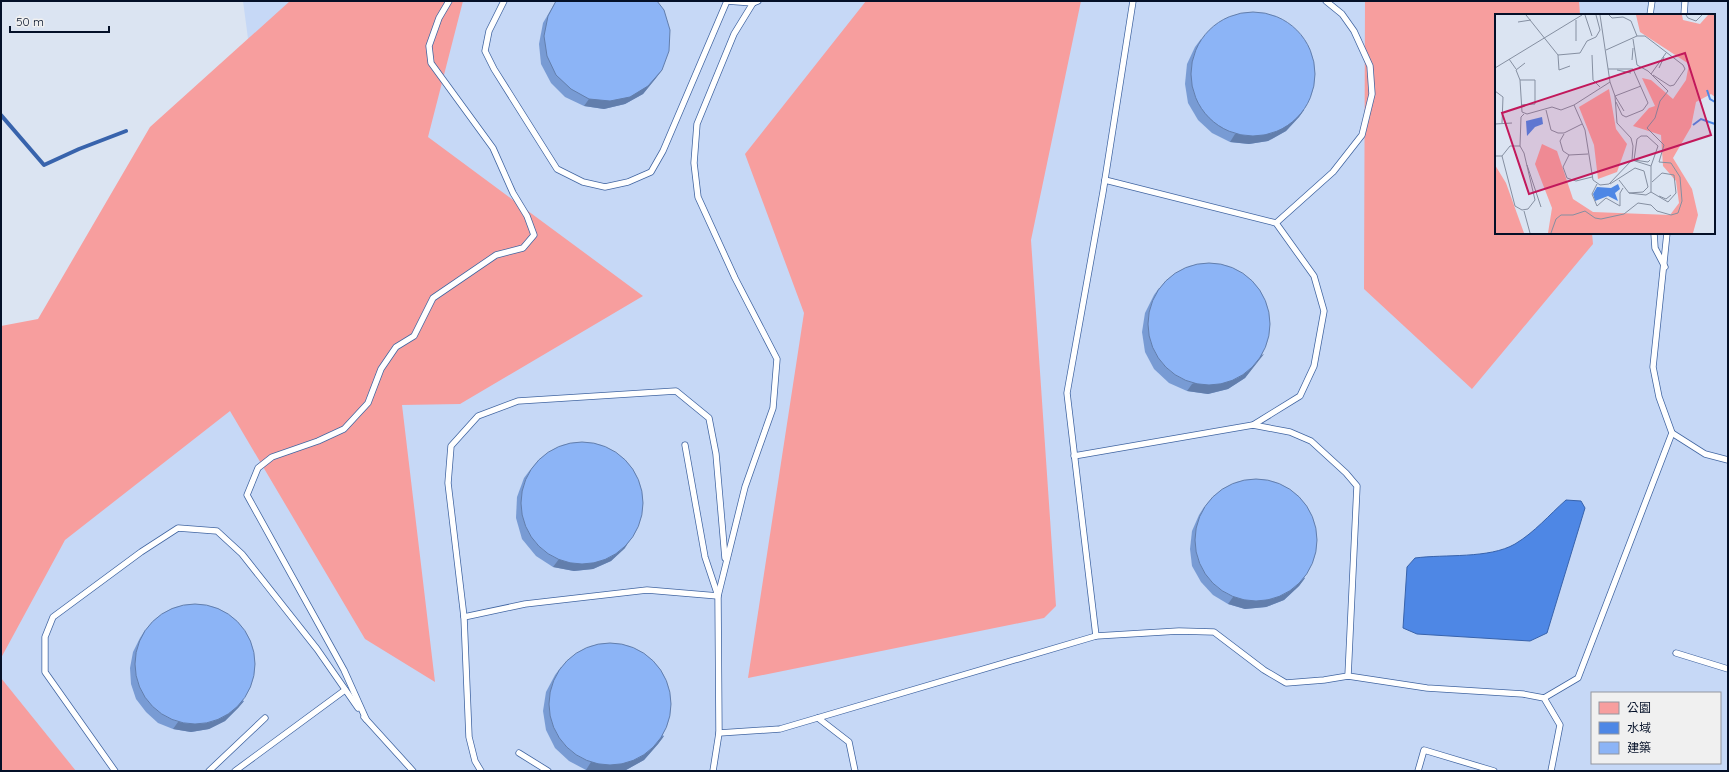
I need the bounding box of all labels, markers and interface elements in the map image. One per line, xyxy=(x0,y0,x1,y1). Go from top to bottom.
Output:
scale bar xyxy=(10,8,109,34)
text: 50 m xyxy=(16,14,44,29)
inset map xyxy=(1495,14,1715,234)
legend xyxy=(1591,692,1721,764)
text: 公園 xyxy=(1627,700,1651,715)
text: 水域 xyxy=(1627,720,1651,735)
text: 建築 xyxy=(1627,740,1651,755)

